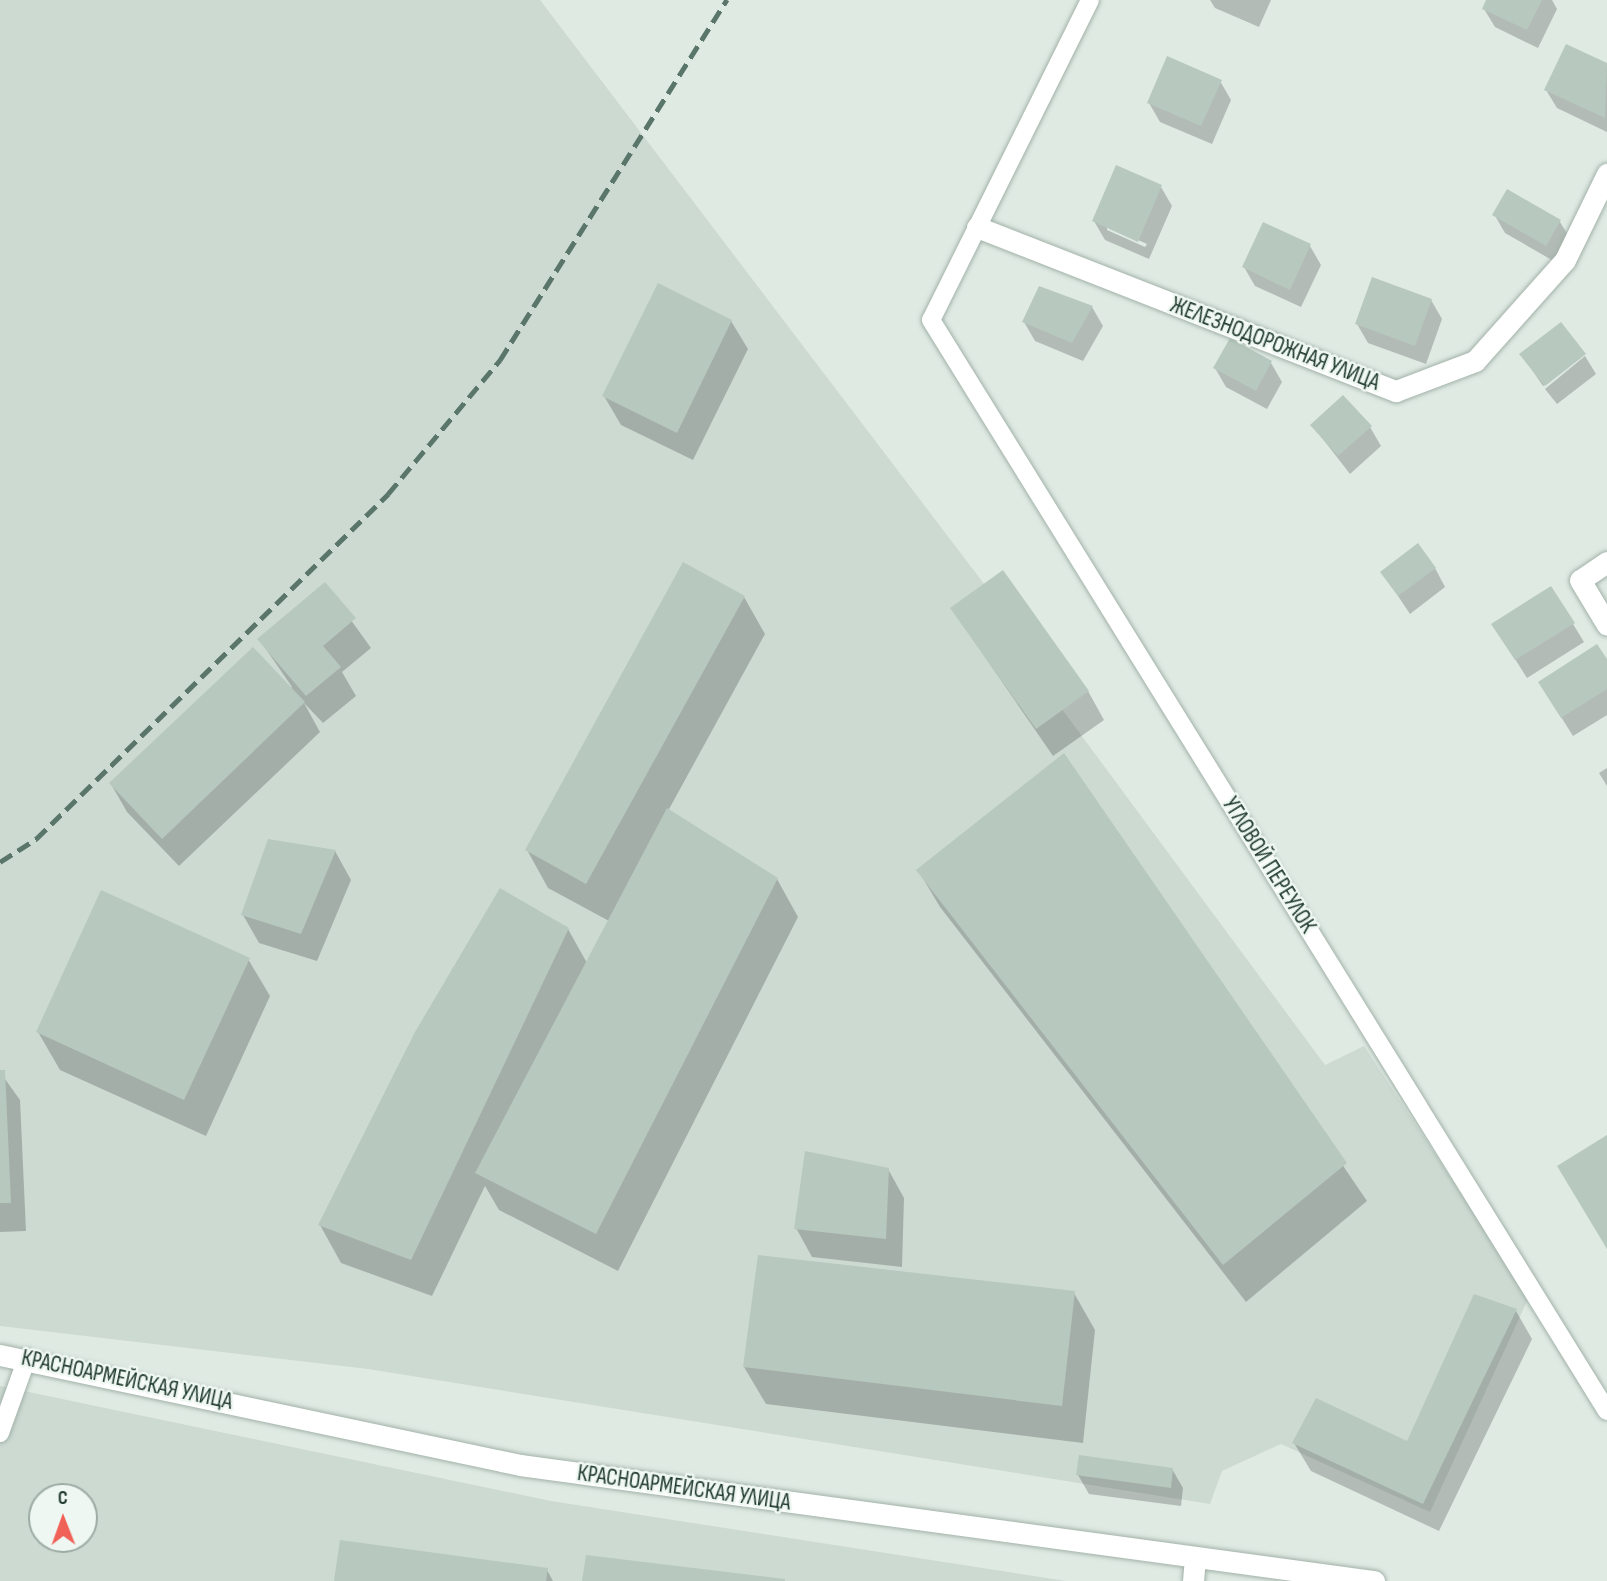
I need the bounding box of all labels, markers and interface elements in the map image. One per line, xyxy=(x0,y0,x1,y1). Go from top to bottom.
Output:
street label: ЖЕЛЕЗНОДОРОЖНАЯ УЛИЦА xyxy=(1166,291,1384,397)
street label: УГЛОВОЙ ПЕРЕУЛОК xyxy=(1216,792,1322,938)
street label: КРАСНОАРМЕЙСКАЯ УЛИЦА xyxy=(19,1344,235,1416)
street label: КРАСНОАРМЕЙСКАЯ УЛИЦА xyxy=(576,1459,792,1517)
north arrow xyxy=(28,1483,98,1553)
text: С xyxy=(58,1487,68,1510)

